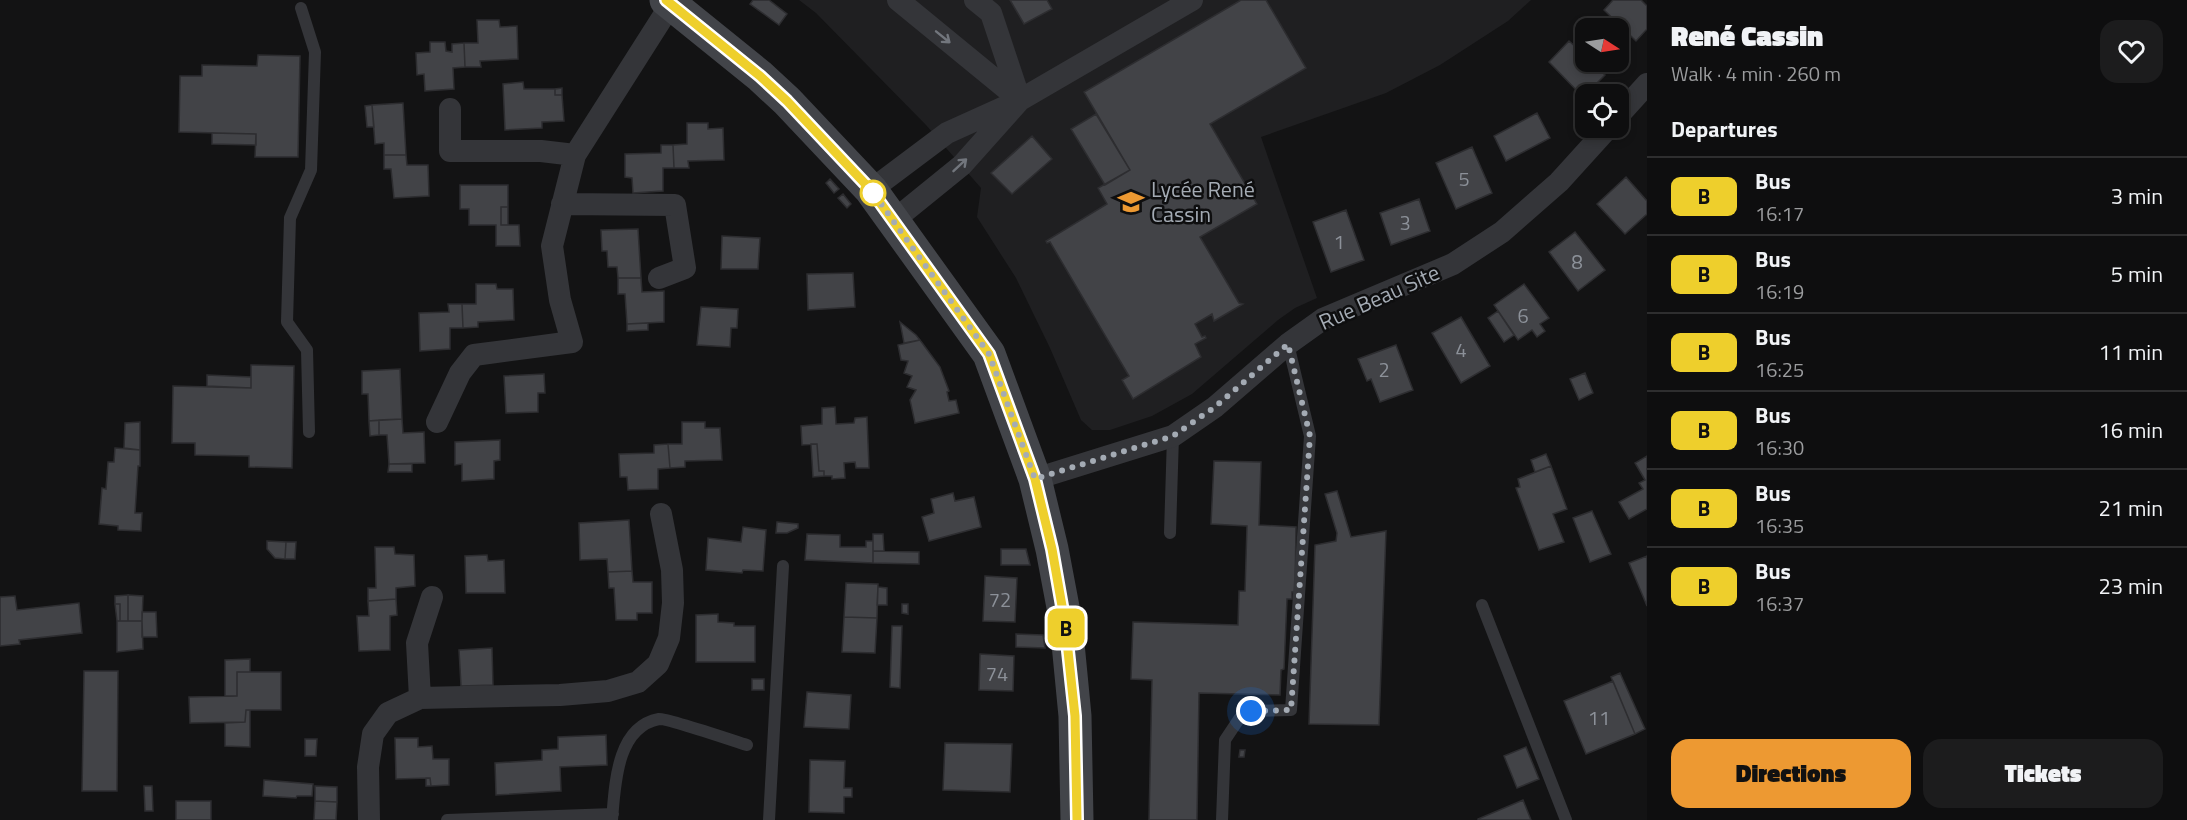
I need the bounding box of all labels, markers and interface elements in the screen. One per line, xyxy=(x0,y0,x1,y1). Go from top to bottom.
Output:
text: René Cassin xyxy=(1671,14,1823,57)
north arrow xyxy=(1575,18,1629,72)
map controls xyxy=(1575,18,1629,138)
button: heart xyxy=(2100,20,2163,83)
one-way arrow xyxy=(935,30,950,44)
text: Walk · 4 min · 260 m xyxy=(1671,58,1841,89)
button: locate xyxy=(1575,84,1629,138)
text: Departures xyxy=(1671,112,1778,146)
one-way arrow xyxy=(952,159,967,173)
house number: 5 xyxy=(1458,163,1470,194)
text: Bus xyxy=(1755,164,1791,198)
place label: Lycée René Cassin xyxy=(1151,172,1255,231)
text: 3 min xyxy=(2111,179,2163,213)
unlabelled marker xyxy=(860,180,886,206)
text: B xyxy=(1698,180,1710,212)
school or university icon: Lycée René Cassin xyxy=(1116,187,1146,217)
text: 16:17 xyxy=(1755,198,1804,229)
house number: 3 xyxy=(1399,207,1411,238)
house number: 1 xyxy=(1333,226,1345,257)
text: Bus xyxy=(1755,242,1791,276)
house number: 8 xyxy=(1571,246,1583,277)
street label: Rue Beau Site xyxy=(1313,255,1445,339)
text: 5 min xyxy=(2111,257,2163,291)
text: B xyxy=(1698,258,1710,290)
text: 16:19 xyxy=(1755,276,1804,307)
house number: 6 xyxy=(1517,300,1529,331)
text: Bus xyxy=(1755,320,1791,354)
house number: 4 xyxy=(1455,334,1467,365)
text: 11 min xyxy=(2098,335,2163,369)
text: B xyxy=(1698,336,1710,368)
house number: 2 xyxy=(1378,354,1390,385)
text: 16:25 xyxy=(1755,354,1804,385)
text: Bus xyxy=(1755,398,1791,432)
text: 16 min xyxy=(2098,413,2163,447)
text: B xyxy=(1698,414,1710,446)
text: 16:30 xyxy=(1755,432,1804,463)
text: Bus xyxy=(1755,476,1791,510)
text: 21 min xyxy=(2098,491,2163,525)
text: B xyxy=(1698,492,1710,524)
text: 16:35 xyxy=(1755,510,1804,541)
text: Bus xyxy=(1755,554,1791,588)
text: 23 min xyxy=(2098,569,2163,603)
text: B xyxy=(1698,570,1710,602)
house number: 72 xyxy=(989,584,1011,615)
text: 16:37 xyxy=(1755,588,1804,619)
line badge: B xyxy=(1046,608,1086,648)
text: B xyxy=(1060,612,1072,644)
house number: 74 xyxy=(986,658,1008,689)
your location xyxy=(1236,696,1266,726)
house number: 11 xyxy=(1588,702,1610,733)
button: Directions xyxy=(1671,739,1911,808)
button: Tickets xyxy=(1923,739,2163,808)

